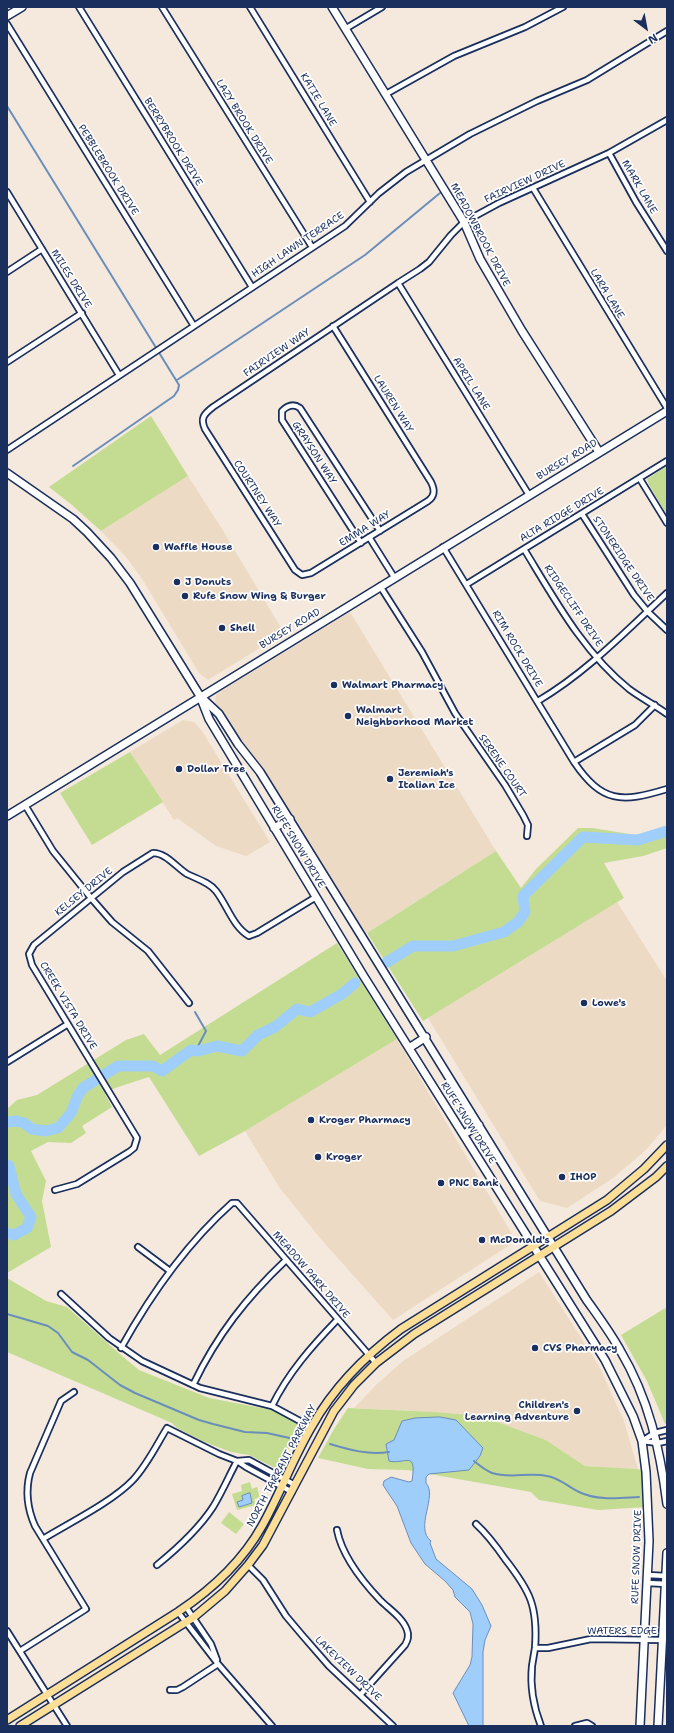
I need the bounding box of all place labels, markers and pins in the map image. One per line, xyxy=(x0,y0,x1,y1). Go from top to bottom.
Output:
place label: Waffle House xyxy=(164,541,232,553)
marker: Waffle House xyxy=(151,542,161,552)
place label: J Donuts xyxy=(185,576,231,588)
marker: J Donuts xyxy=(172,577,182,587)
place label: Rufe Snow Wing & Burger xyxy=(193,590,326,602)
marker: Rufe Snow Wing & Burger xyxy=(180,591,190,601)
place label: Shell xyxy=(230,622,255,634)
marker: Shell xyxy=(217,623,227,633)
place label: Walmart Pharmacy xyxy=(342,679,443,691)
marker: Walmart Pharmacy xyxy=(329,680,339,690)
place label: Walmart Neighborhood Market xyxy=(356,704,473,728)
marker: Walmart Neighborhood Market xyxy=(343,711,353,721)
place label: Dollar Tree xyxy=(187,763,245,775)
marker: Dollar Tree xyxy=(174,764,184,774)
place label: Jeremiah's Italian Ice xyxy=(398,767,455,790)
marker: Jeremiah's Italian Ice xyxy=(385,774,395,784)
place label: Lowe's xyxy=(592,997,626,1009)
marker: Lowe's xyxy=(579,998,589,1008)
place label: Kroger Pharmacy xyxy=(319,1114,411,1126)
marker: Kroger Pharmacy xyxy=(306,1115,316,1125)
place label: Kroger xyxy=(326,1151,362,1163)
marker: Kroger xyxy=(313,1152,323,1162)
place label: IHOP xyxy=(570,1171,596,1183)
marker: IHOP xyxy=(557,1172,567,1182)
place label: PNC Bank xyxy=(449,1177,499,1189)
marker: PNC Bank xyxy=(436,1178,446,1188)
place label: McDonald's xyxy=(490,1234,550,1246)
marker: McDonald's xyxy=(477,1235,487,1245)
place label: CVS Pharmacy xyxy=(543,1342,617,1354)
marker: CVS Pharmacy xyxy=(530,1343,540,1353)
place label: Children's Learning Adventure xyxy=(465,1399,569,1422)
marker: Children's Learning Adventure xyxy=(572,1406,582,1416)

